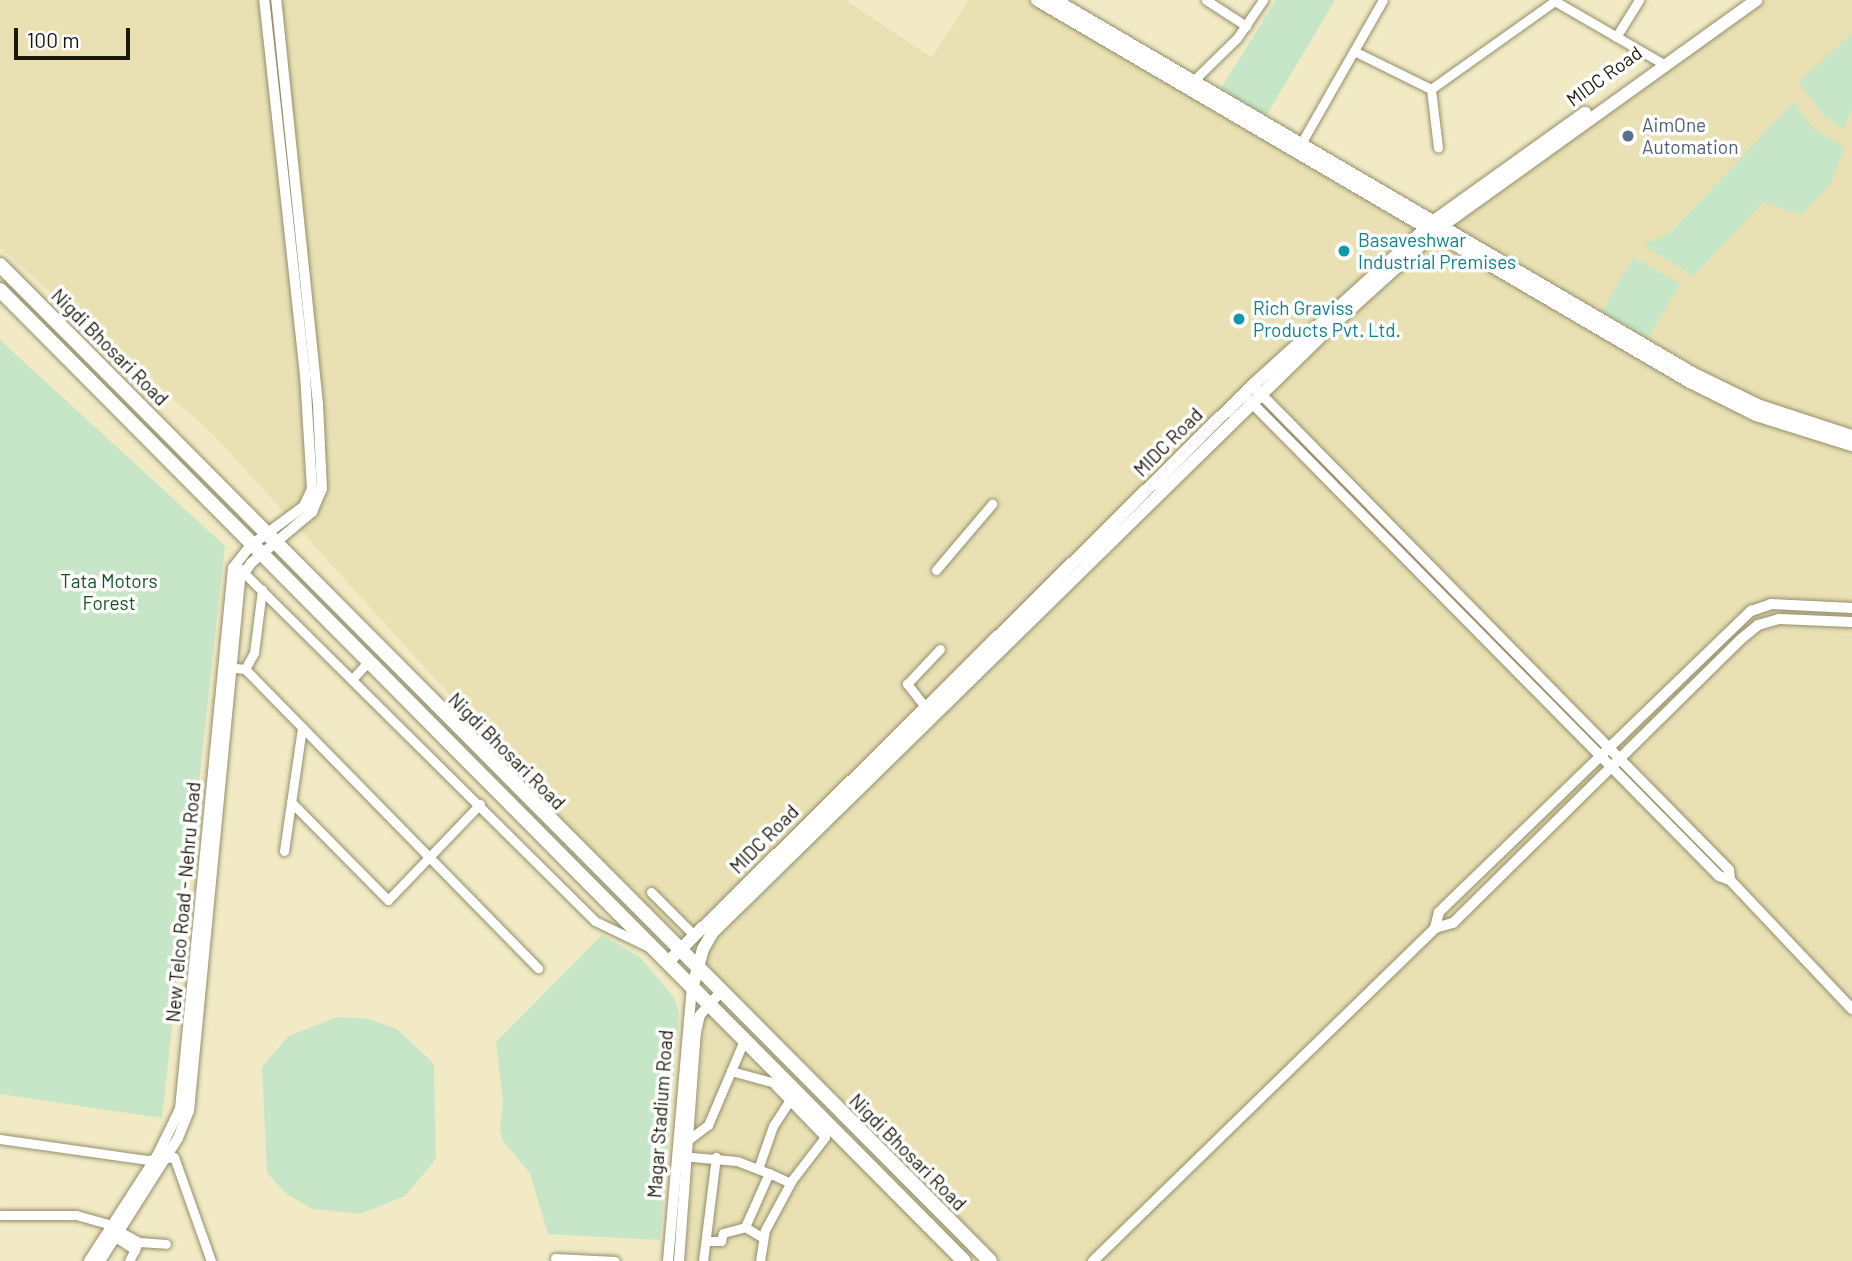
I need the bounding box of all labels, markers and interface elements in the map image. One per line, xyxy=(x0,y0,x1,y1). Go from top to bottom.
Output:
scale bar xyxy=(18,14,133,58)
text: 100 m xyxy=(27,27,80,52)
street label: MIDC Road xyxy=(1562,41,1646,111)
place label: AimOne Automation xyxy=(1642,114,1738,158)
marker: AimOne Automation xyxy=(1620,128,1636,144)
place label: Basaveshwar Industrial Premises xyxy=(1358,229,1516,273)
marker: Basaveshwar Industrial Premises xyxy=(1336,243,1352,259)
street label: Nigdi Bhosari Road xyxy=(47,284,173,410)
place label: Rich Graviss Products Pvt. Ltd. xyxy=(1253,297,1401,341)
marker: Rich Graviss Products Pvt. Ltd. xyxy=(1231,311,1247,327)
street label: MIDC Road xyxy=(1129,403,1207,481)
park label: Tata Motors Forest xyxy=(60,570,158,614)
street label: Nigdi Bhosari Road xyxy=(444,688,570,814)
street label: New Telco Road - Nehru Road xyxy=(161,781,205,1023)
street label: MIDC Road xyxy=(725,800,803,878)
street label: Magar Stadium Road xyxy=(643,1029,677,1199)
street label: Nigdi Bhosari Road xyxy=(845,1089,971,1215)

